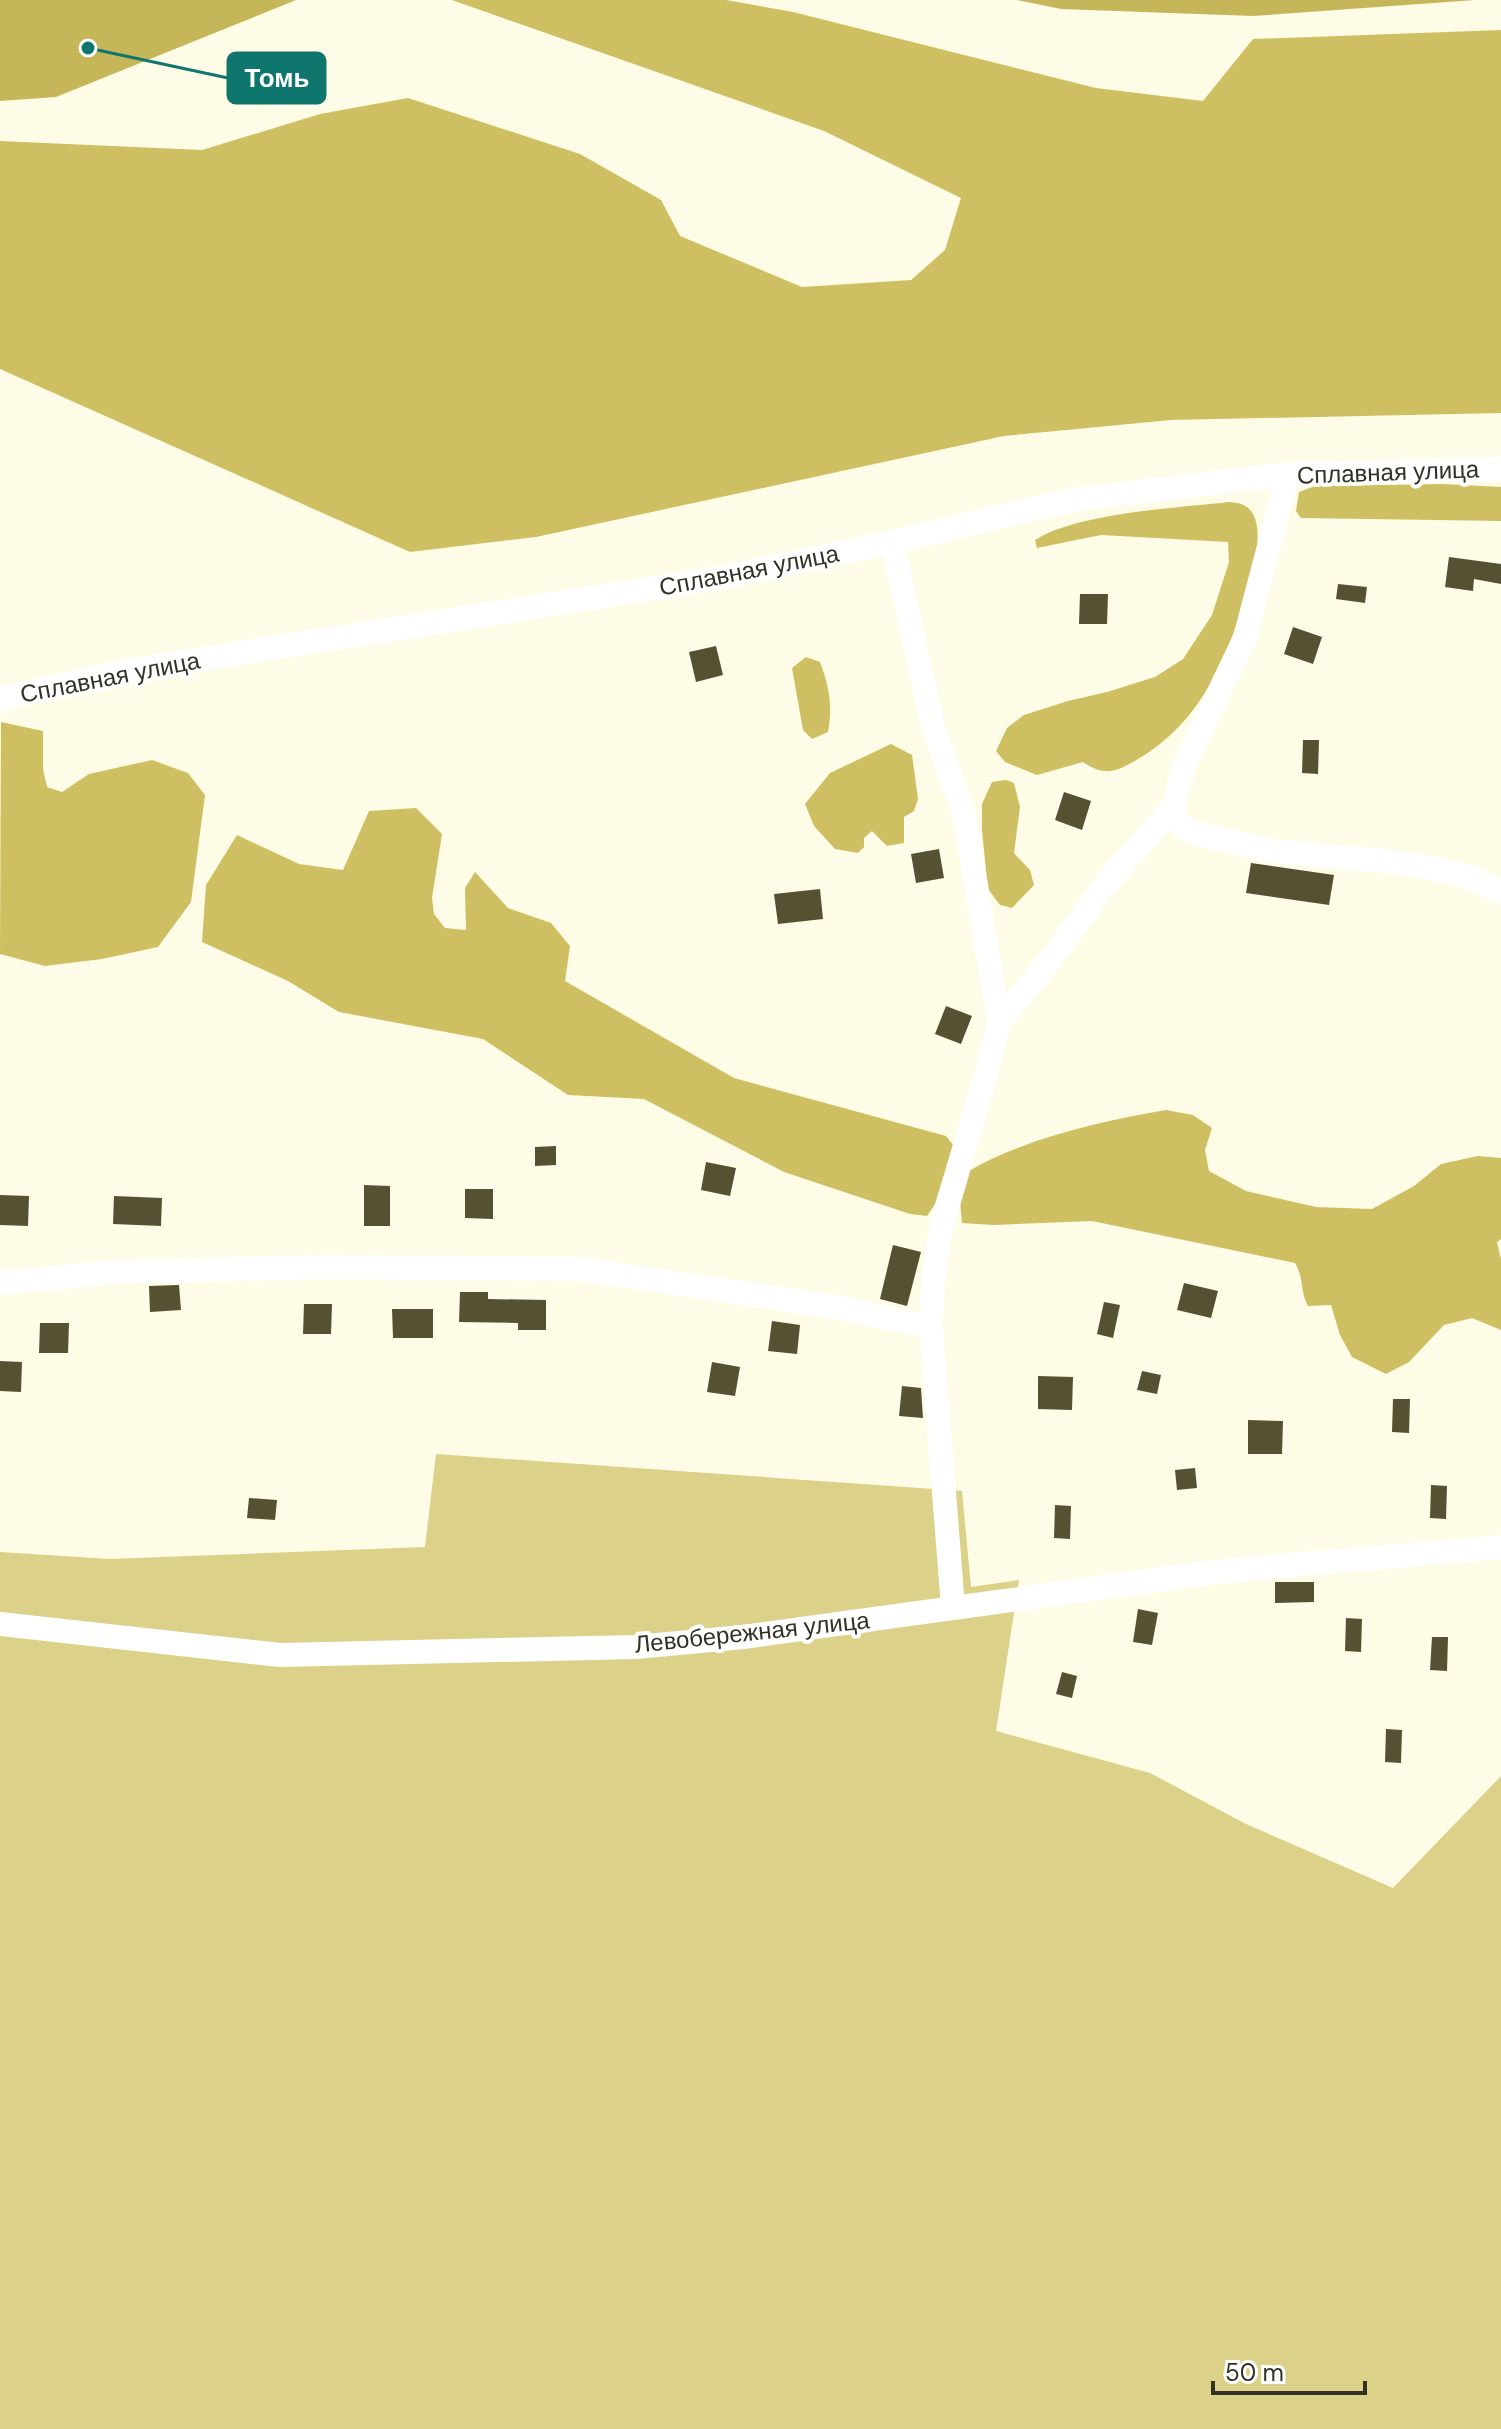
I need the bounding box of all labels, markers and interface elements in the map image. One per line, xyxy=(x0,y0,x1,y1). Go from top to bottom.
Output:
callout: Томь xyxy=(228,53,325,103)
text: Томь xyxy=(245,61,310,95)
street label: Сплавная улица xyxy=(1296,453,1480,491)
street label: Сплавная улица xyxy=(657,537,842,603)
street label: Сплавная улица xyxy=(18,644,203,710)
street label: Левобережная улица xyxy=(633,1604,872,1660)
scale bar xyxy=(1213,2345,1365,2395)
text: 50 m xyxy=(1225,2357,1284,2388)

